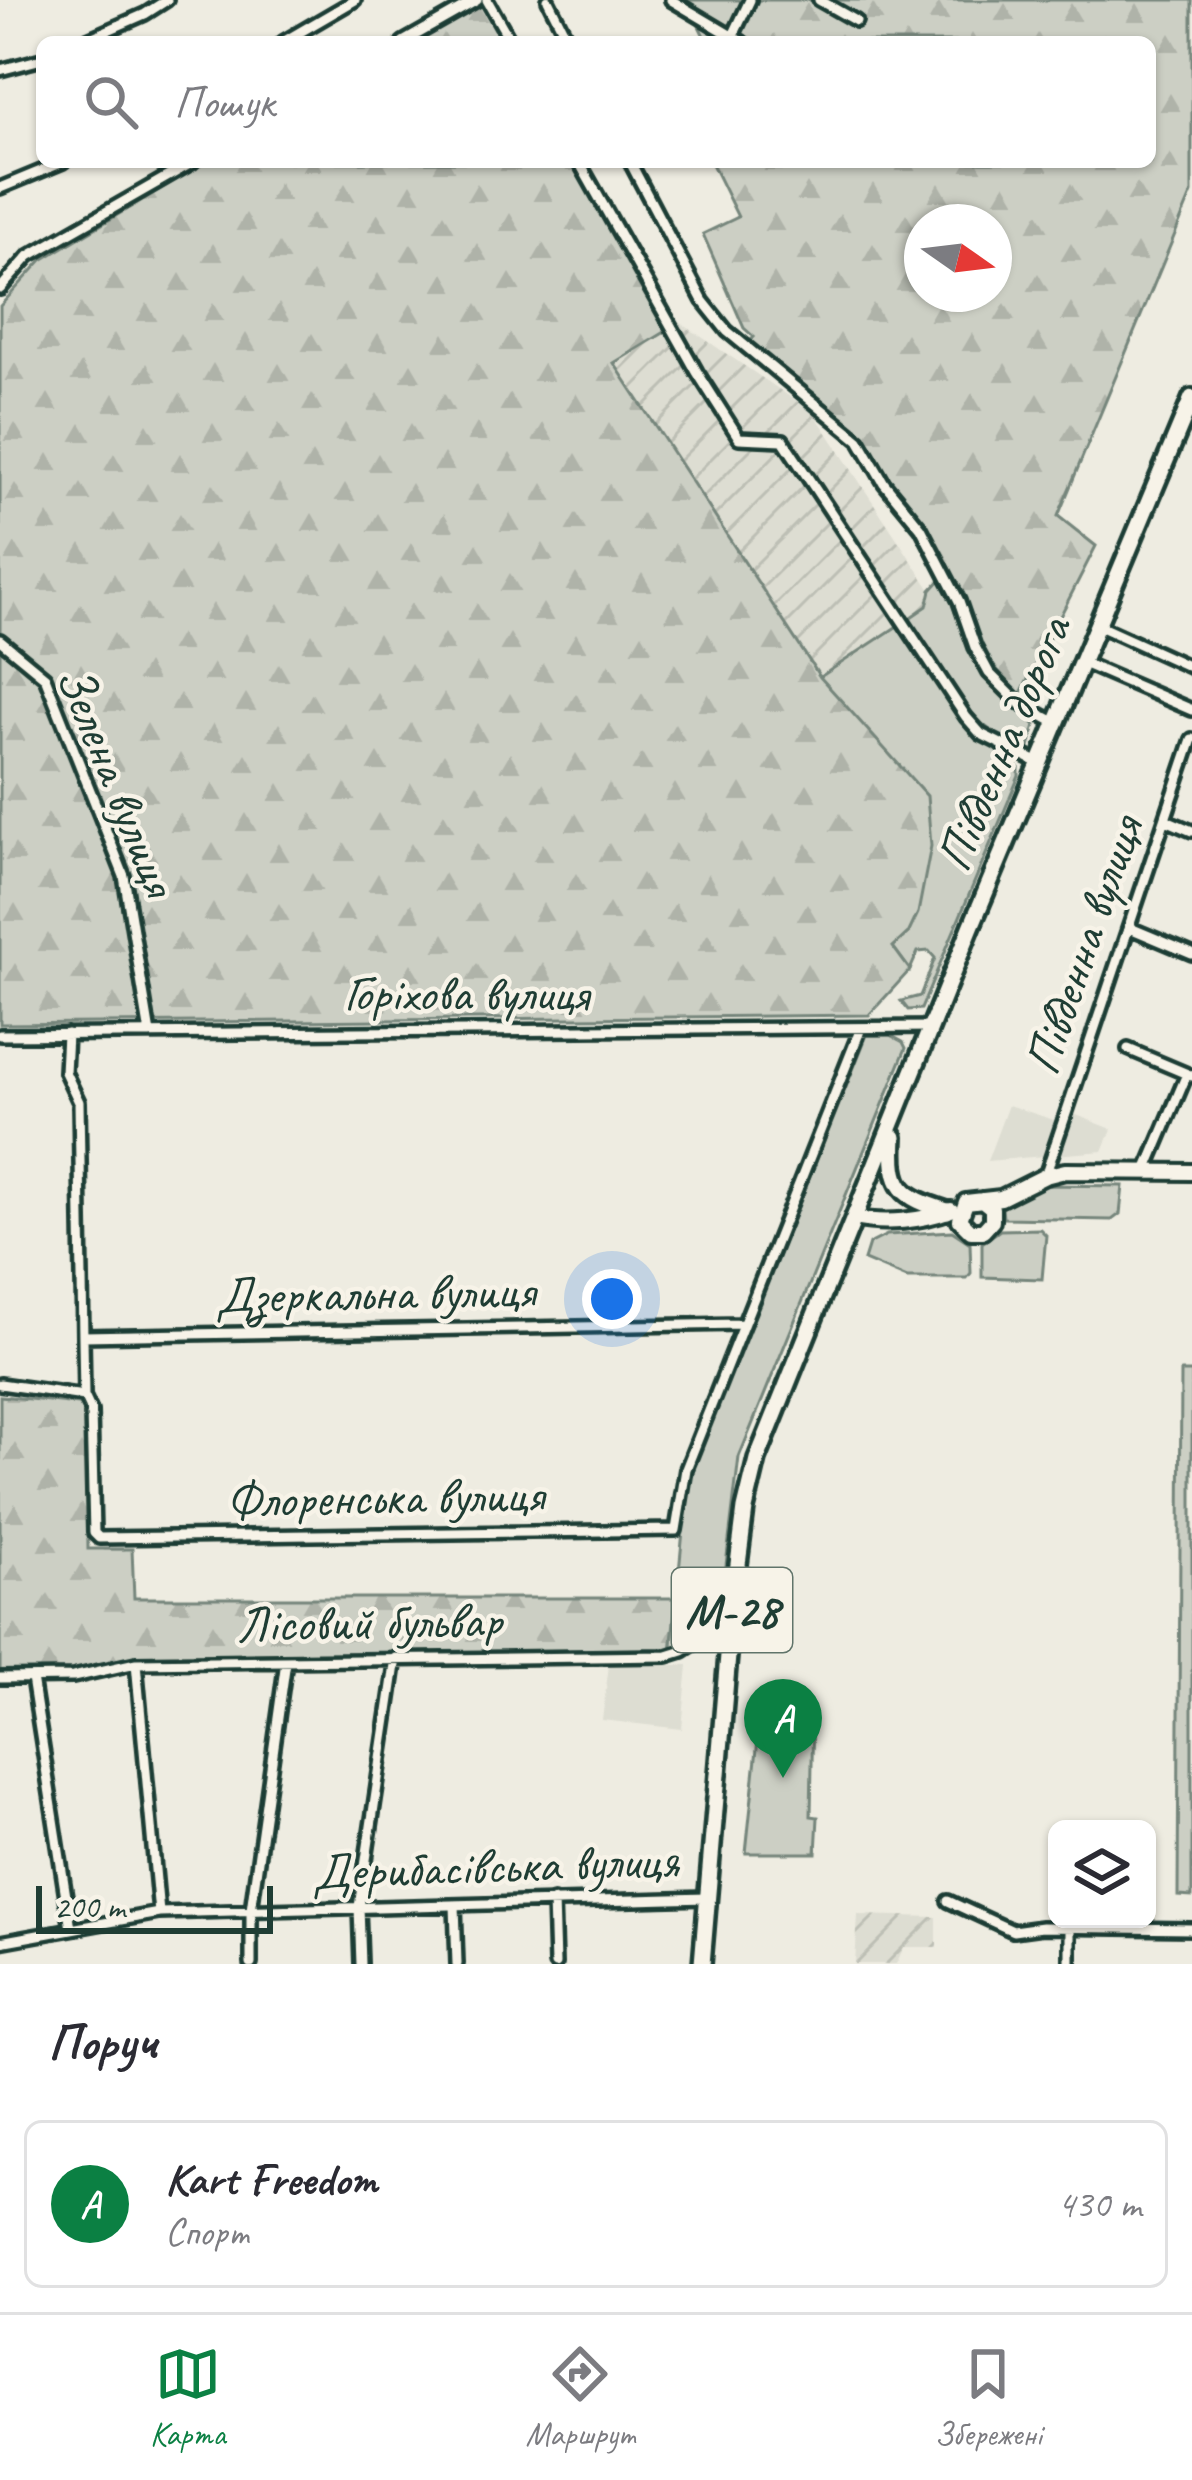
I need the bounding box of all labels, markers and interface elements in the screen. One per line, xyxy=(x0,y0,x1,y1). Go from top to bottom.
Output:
search box xyxy=(36,36,1156,168)
icon: search xyxy=(78,69,144,135)
text: Пошук xyxy=(174,74,274,131)
north arrow xyxy=(904,204,1012,312)
street label: Південна дорога xyxy=(921,604,1086,880)
street label: Зелена вулиця xyxy=(42,656,193,908)
street label: Південна вулиця xyxy=(1009,805,1158,1082)
street label: Горіхова вулиця xyxy=(344,961,591,1025)
street label: Дзеркальна вулиця xyxy=(215,1258,539,1328)
your location xyxy=(582,1269,642,1329)
street label: Флоренська вулиця xyxy=(226,1462,548,1532)
road number: М-28 xyxy=(672,1568,792,1652)
street label: Лісовий бульвар xyxy=(236,1588,505,1656)
pin: A xyxy=(744,1679,822,1778)
map controls xyxy=(1048,1820,1156,1928)
button: layers xyxy=(1048,1820,1156,1928)
street label: Дерибасівська вулиця xyxy=(311,1828,681,1904)
scale bar xyxy=(36,1880,273,1933)
text: 200 m xyxy=(54,1886,125,1928)
text: Поруч xyxy=(48,2010,157,2074)
text: Kart Freedom xyxy=(165,2151,377,2208)
text: A xyxy=(80,2180,100,2229)
text: 430 m xyxy=(1057,2180,1141,2229)
text: Спорт xyxy=(165,2208,249,2257)
tab: Карта xyxy=(150,2341,225,2455)
tab: Маршрут xyxy=(526,2341,634,2455)
tab: Збережені xyxy=(935,2341,1042,2455)

